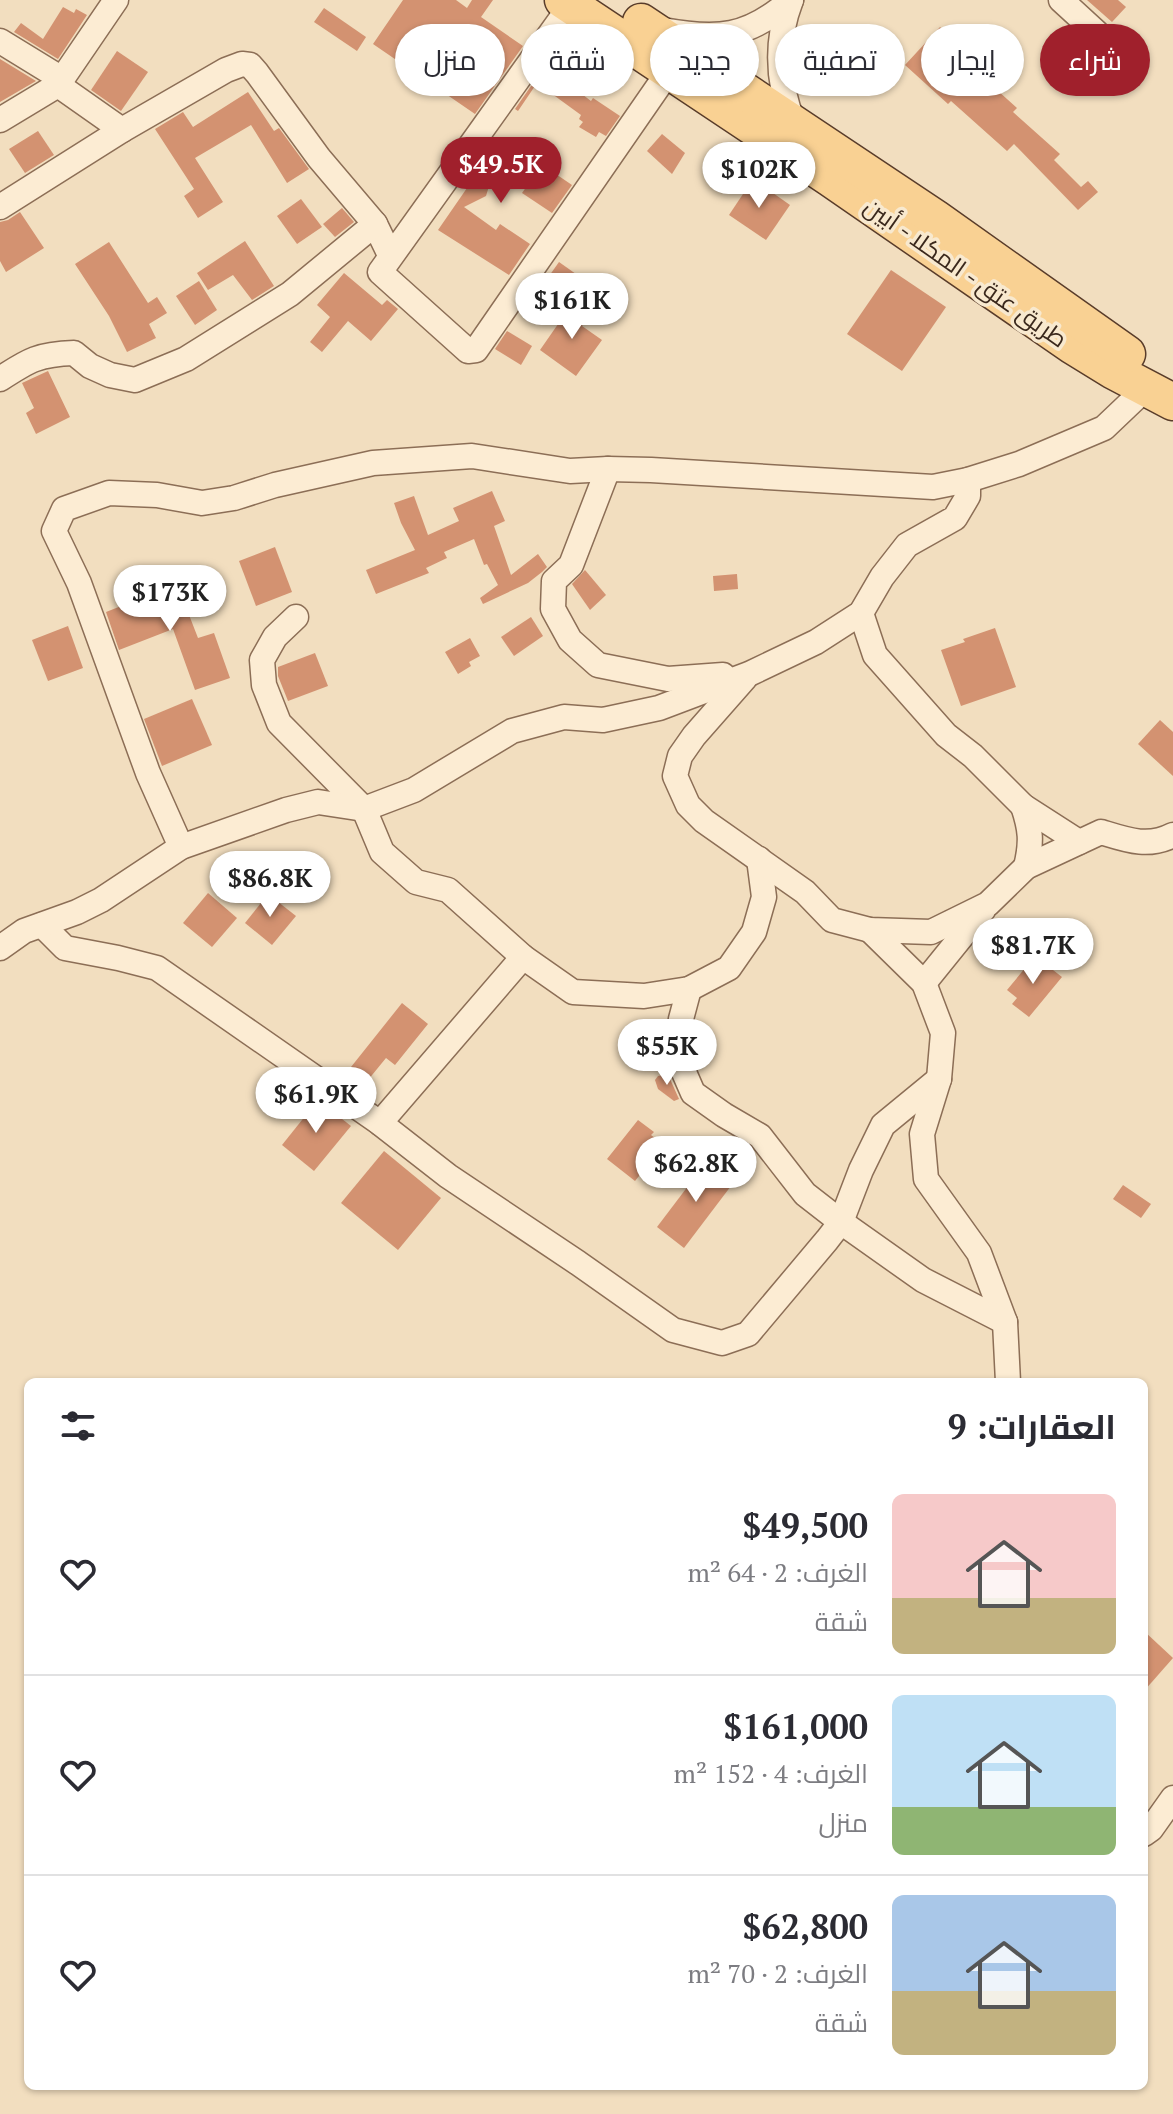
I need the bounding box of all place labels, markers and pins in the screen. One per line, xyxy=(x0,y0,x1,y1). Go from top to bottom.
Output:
pin: $49.5K xyxy=(436,137,566,205)
pin: $102K xyxy=(703,142,815,210)
pin: $161K xyxy=(516,273,628,341)
pin: $173K xyxy=(114,565,226,633)
pin: $86.8K xyxy=(205,851,335,919)
pin: $81.7K xyxy=(968,918,1098,986)
pin: $55K xyxy=(620,1019,714,1087)
pin: $61.9K xyxy=(251,1067,381,1135)
pin: $62.8K xyxy=(631,1136,761,1204)

